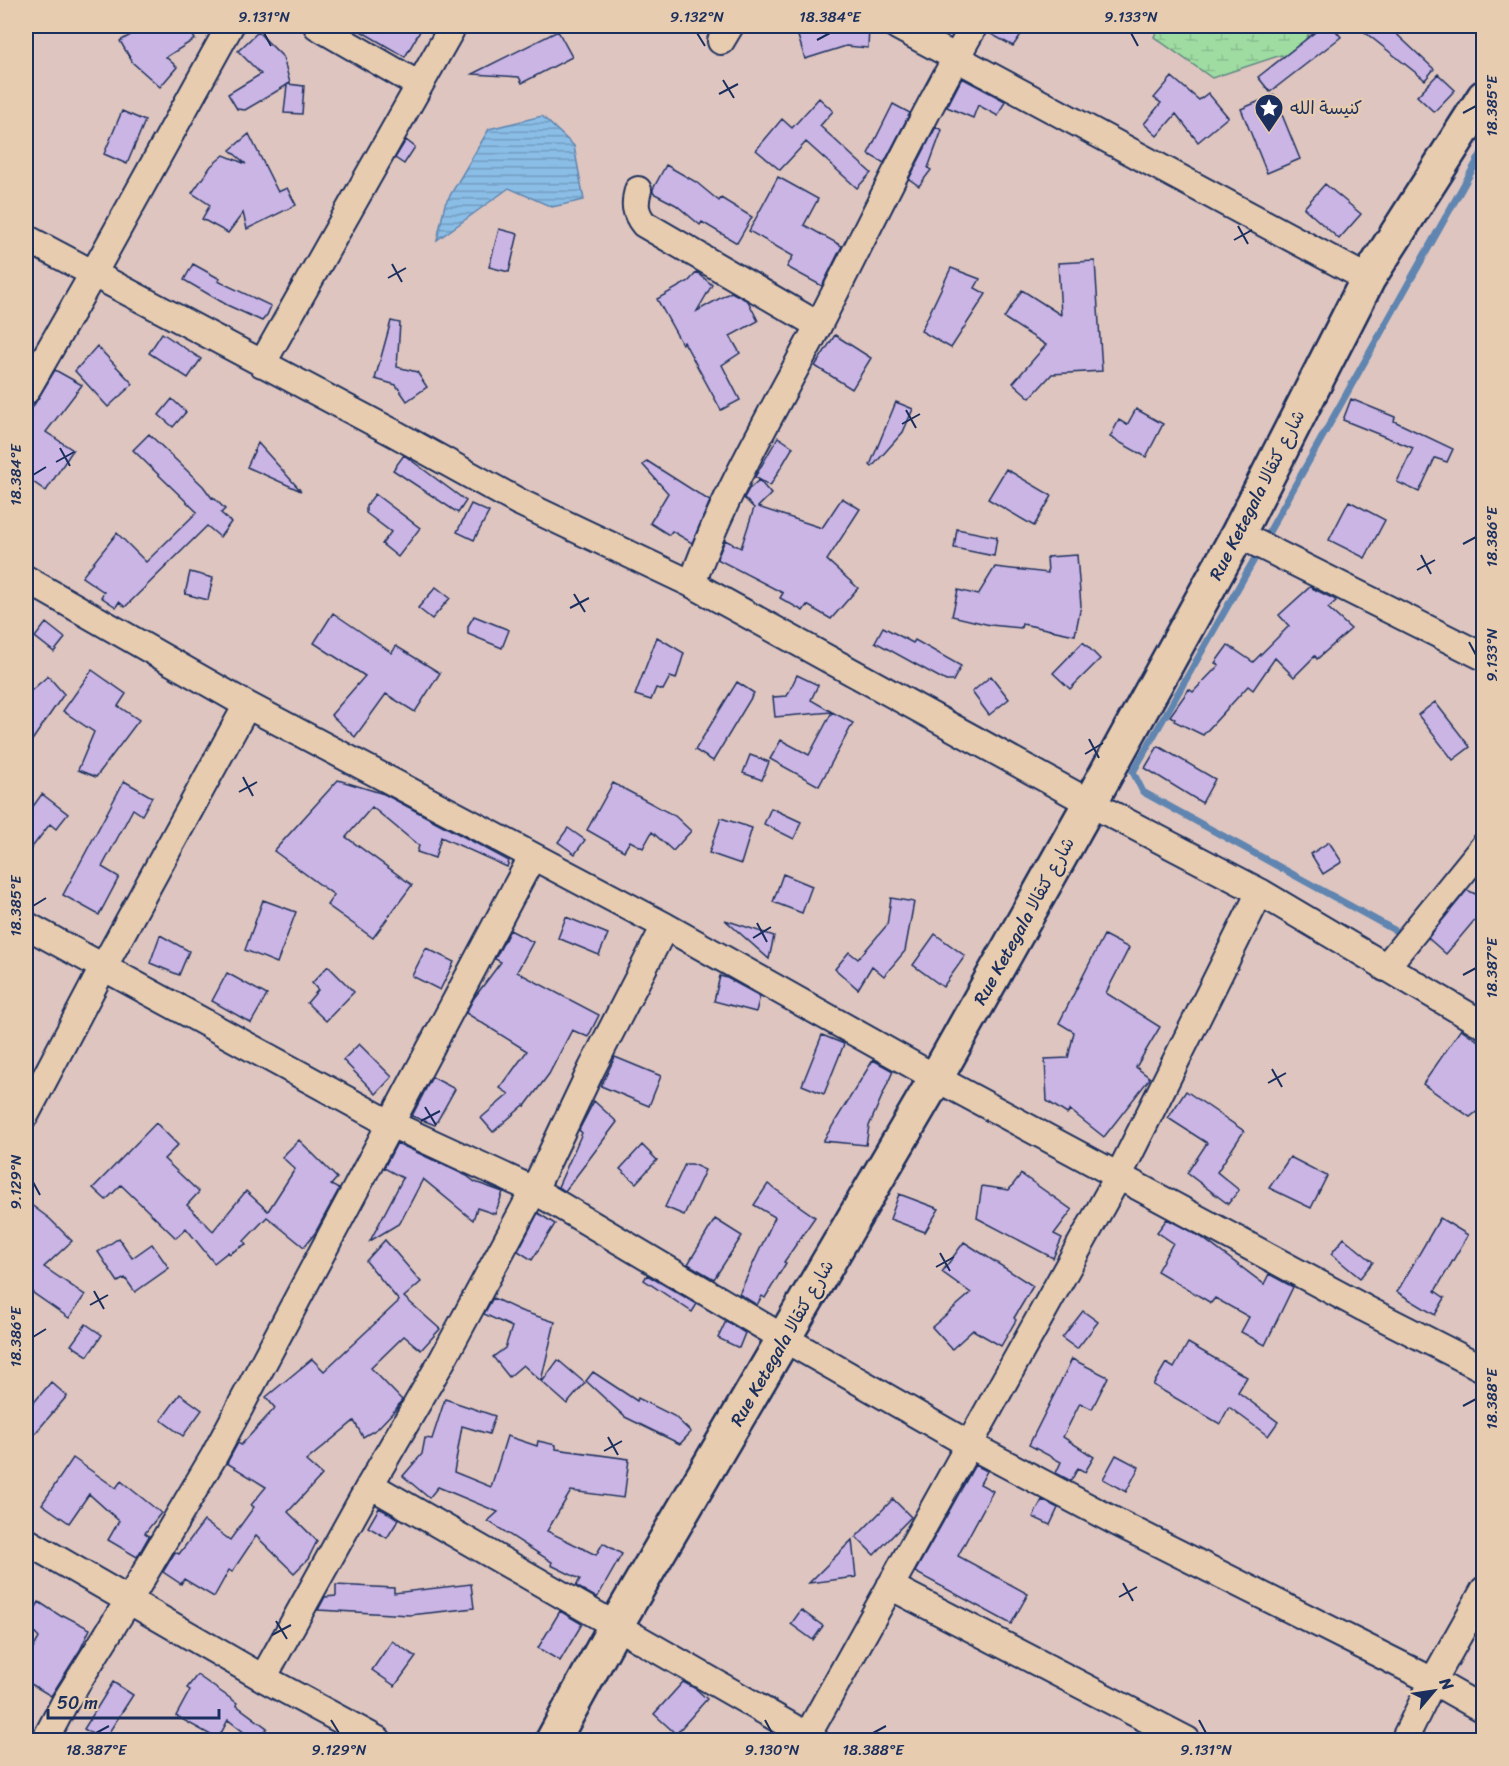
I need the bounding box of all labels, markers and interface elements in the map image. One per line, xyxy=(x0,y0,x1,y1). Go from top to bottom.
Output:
text: 9.131°N xyxy=(238,4,290,30)
text: 9.132°N xyxy=(670,4,725,30)
text: 18.384°E xyxy=(799,4,862,30)
text: 9.133°N xyxy=(1104,4,1158,30)
text: 18.385°E xyxy=(1479,74,1505,137)
place icon: كنيسة الله xyxy=(1253,92,1285,134)
place label: كنيسة الله xyxy=(1290,92,1363,124)
street label: Rue Ketegala شارع كتقالا xyxy=(1200,404,1314,586)
text: 18.384°E xyxy=(3,443,29,506)
text: 18.386°E xyxy=(1479,505,1505,567)
text: 9.133°N xyxy=(1479,628,1505,682)
street label: Rue Ketegala شارع كتقالا xyxy=(964,831,1084,1011)
text: 18.385°E xyxy=(3,874,29,937)
text: 18.387°E xyxy=(1479,936,1505,998)
text: 9.129°N xyxy=(3,1154,29,1209)
street label: Rue Ketegala شارع كتقالا xyxy=(721,1253,843,1433)
text: 18.386°E xyxy=(3,1305,29,1367)
text: 18.388°E xyxy=(1479,1367,1505,1430)
north arrow xyxy=(1404,1661,1464,1721)
text: N xyxy=(1431,1671,1462,1697)
scale bar xyxy=(48,1682,219,1720)
text: 50 m xyxy=(57,1687,98,1719)
text: 18.387°E xyxy=(66,1737,128,1763)
text: 9.129°N xyxy=(312,1737,367,1763)
text: 9.130°N xyxy=(745,1737,800,1763)
text: 18.388°E xyxy=(842,1737,905,1763)
text: 9.131°N xyxy=(1180,1737,1232,1763)

